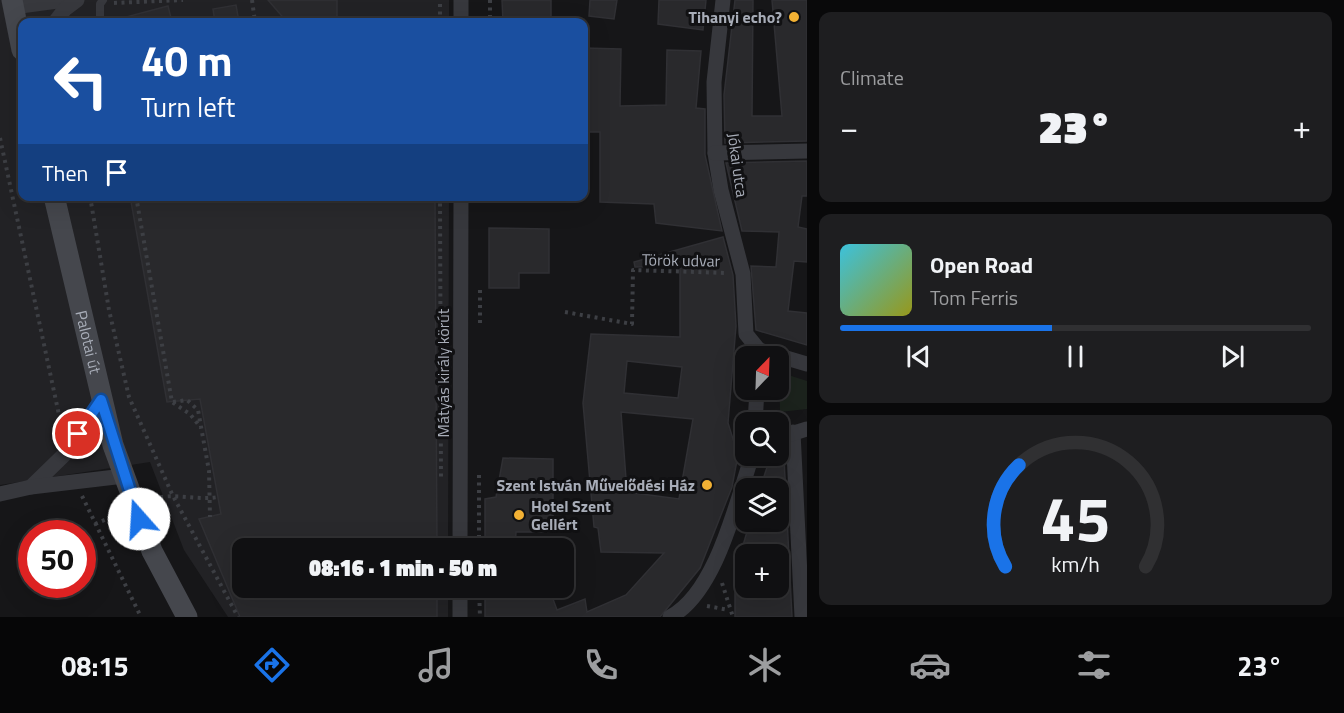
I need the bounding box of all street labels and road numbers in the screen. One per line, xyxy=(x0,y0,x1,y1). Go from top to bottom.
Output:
street label: Jókai utca xyxy=(722,131,754,199)
street label: Török udvar xyxy=(642,247,721,273)
street label: Palotai út xyxy=(69,308,108,376)
street label: Mátyás király körút xyxy=(431,308,455,437)

